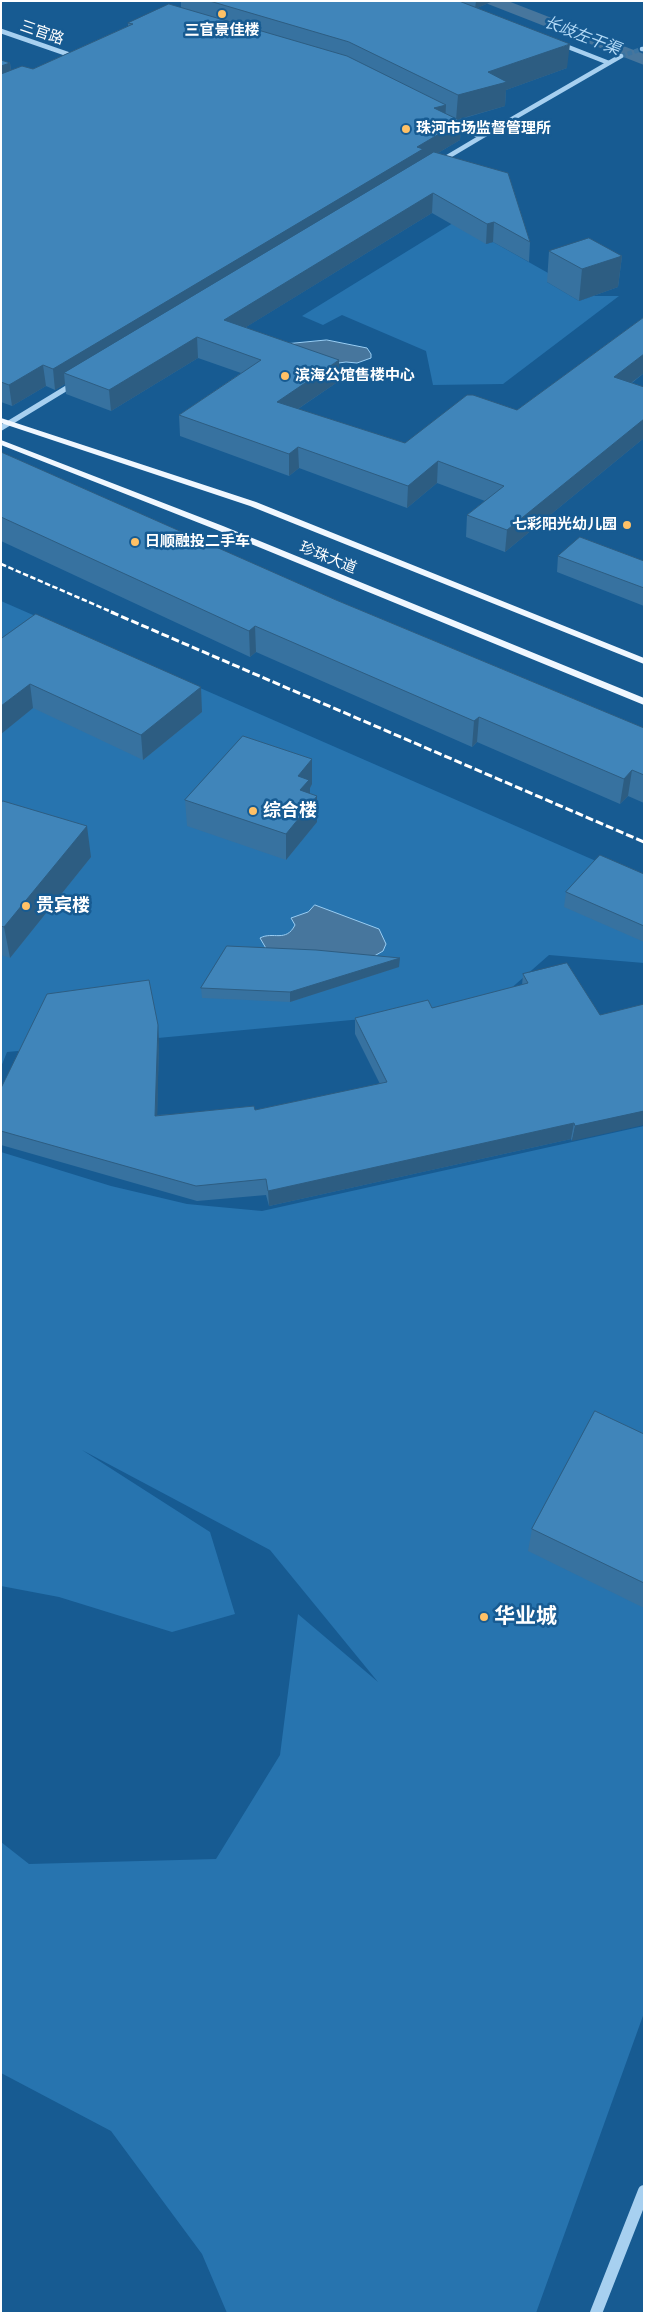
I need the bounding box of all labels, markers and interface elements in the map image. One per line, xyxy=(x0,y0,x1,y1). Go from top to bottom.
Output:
marker: 三官景佳楼 xyxy=(216,8,228,20)
water label: 长歧左干渠 xyxy=(541,13,623,59)
street label: 三官路 xyxy=(18,17,66,49)
place label: 三官景佳楼 xyxy=(185,22,259,40)
place label: 珠河市场监督管理所 xyxy=(416,120,551,138)
marker: 珠河市场监督管理所 xyxy=(400,123,412,135)
place label: 滨海公馆售楼中心 xyxy=(295,367,415,385)
marker: 滨海公馆售楼中心 xyxy=(279,370,291,382)
place label: 七彩阳光幼儿园 xyxy=(512,516,617,534)
marker: 七彩阳光幼儿园 xyxy=(621,519,633,531)
place label: 日顺融投二手车 xyxy=(145,533,250,551)
marker: 日顺融投二手车 xyxy=(129,536,141,548)
street label: 珍珠大道 xyxy=(297,538,359,578)
place label: 综合楼 xyxy=(263,800,317,822)
marker: 综合楼 xyxy=(247,805,259,817)
place label: 贵宾楼 xyxy=(36,895,90,917)
marker: 贵宾楼 xyxy=(20,900,32,912)
place label: 华业城 xyxy=(494,1604,557,1630)
marker: 华业城 xyxy=(478,1611,490,1623)

